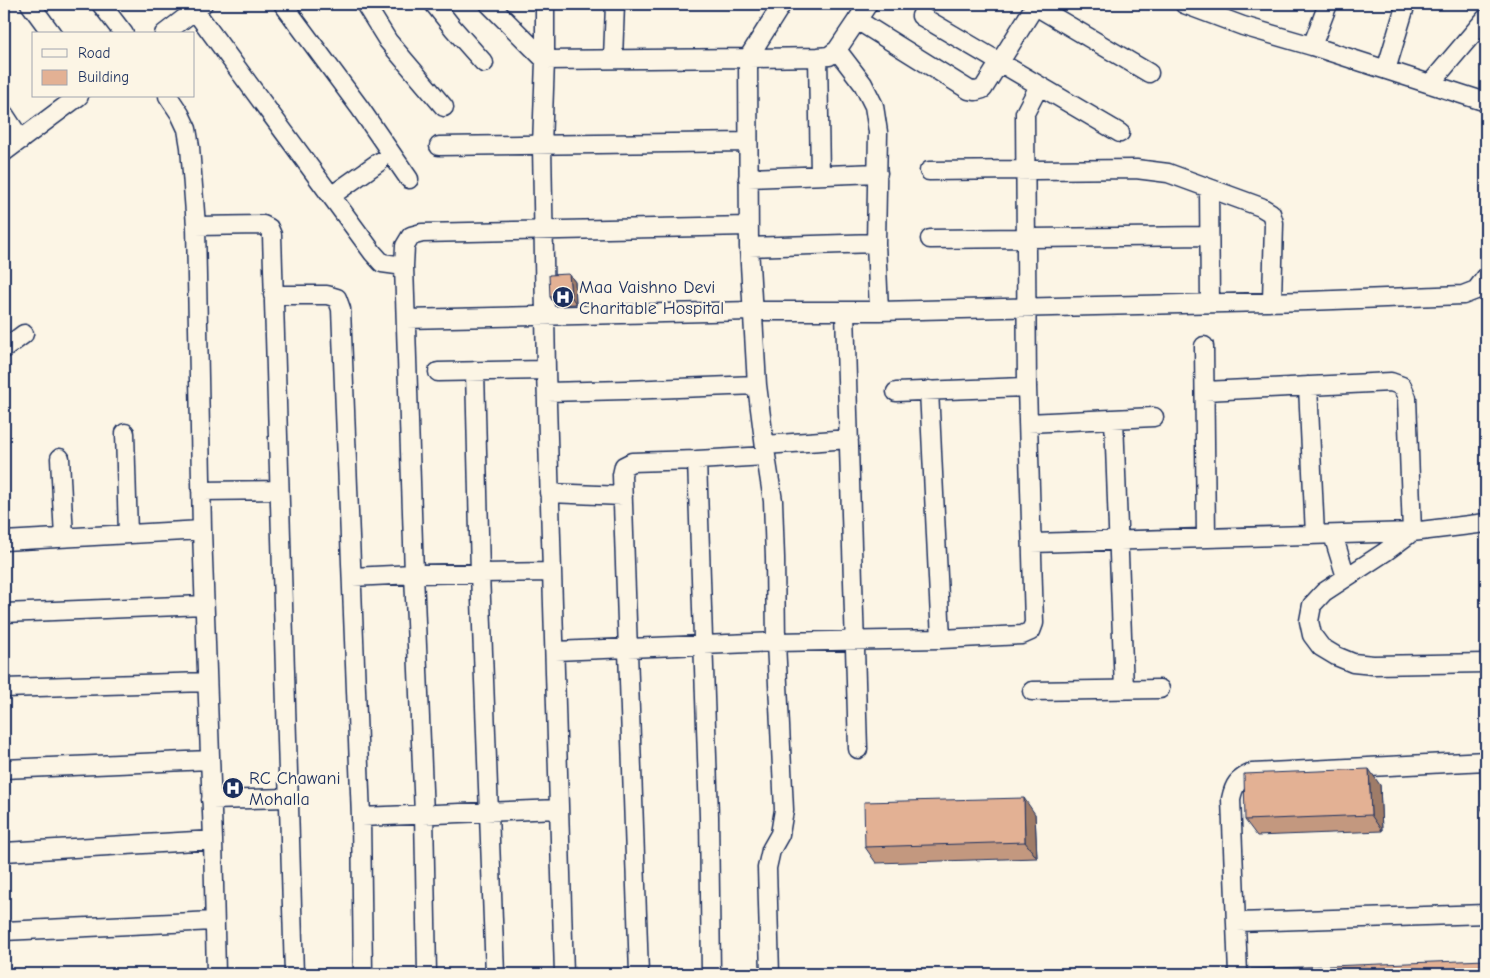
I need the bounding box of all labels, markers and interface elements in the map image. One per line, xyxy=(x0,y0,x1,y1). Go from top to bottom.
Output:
legend xyxy=(32,32,195,98)
text: Road xyxy=(78,44,110,62)
text: Building xyxy=(78,68,129,86)
place label: Maa Vaishno Devi Charitable Hospital xyxy=(579,277,724,319)
hospital icon: Maa Vaishno Devi Charitable Hospital xyxy=(551,285,575,309)
place label: RC Chawani Mohalla xyxy=(249,768,341,810)
hospital icon: RC Chawani Mohalla xyxy=(221,776,245,800)

